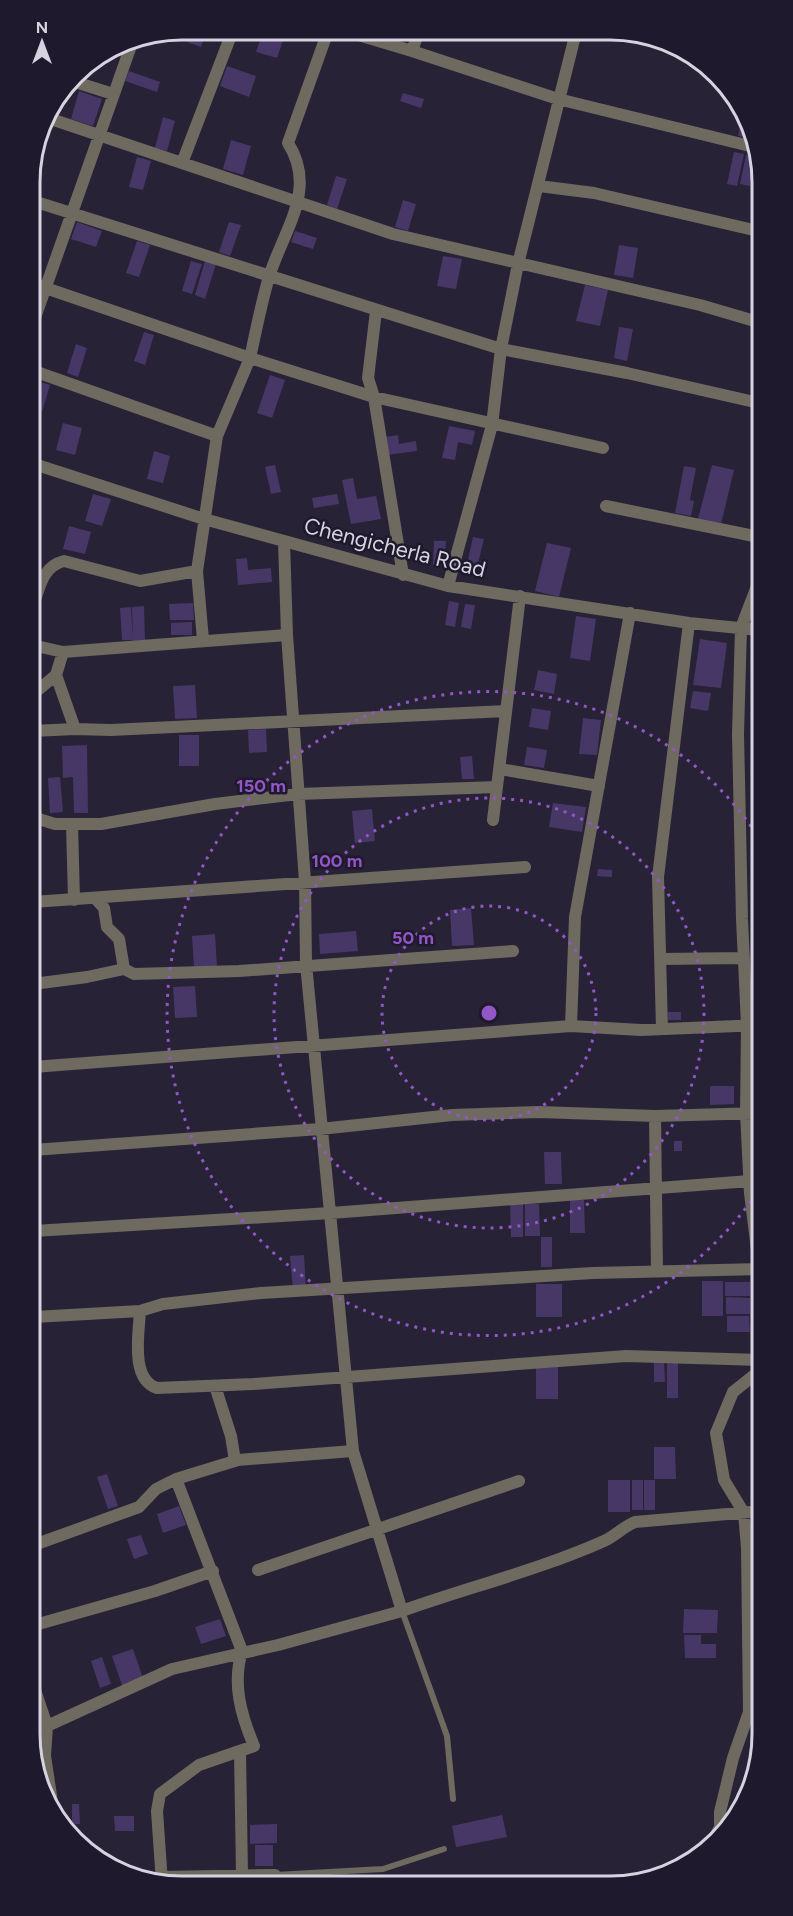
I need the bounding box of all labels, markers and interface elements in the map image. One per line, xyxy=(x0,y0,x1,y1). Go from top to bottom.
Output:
north arrow xyxy=(12,12,72,72)
text: N xyxy=(36,18,48,37)
street label: Chengicherla Road xyxy=(301,512,488,583)
text: 150 m xyxy=(236,775,286,797)
text: 100 m xyxy=(312,850,362,872)
text: 50 m xyxy=(392,927,434,949)
centre of rings xyxy=(479,1003,499,1023)

